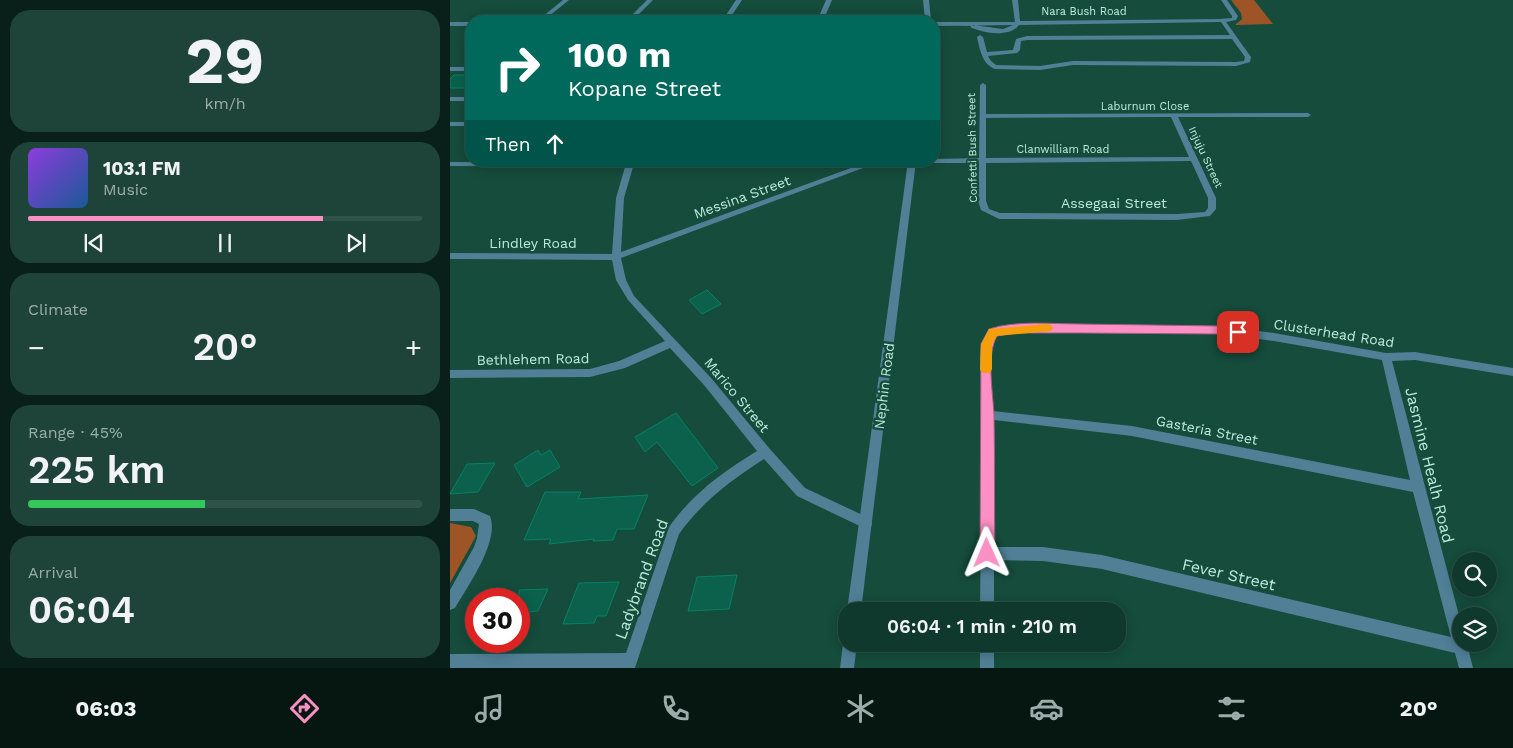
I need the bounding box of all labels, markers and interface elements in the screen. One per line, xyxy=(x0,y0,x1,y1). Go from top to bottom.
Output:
street label: Nara Bush Road xyxy=(1041,5,1127,18)
text: 29 xyxy=(186,23,264,99)
text: 100 m xyxy=(568,34,671,76)
icon: right xyxy=(485,35,550,100)
text: Kopane Street xyxy=(568,76,721,101)
street label: Confetti Bush Street xyxy=(965,93,980,203)
text: km/h xyxy=(204,94,246,113)
street label: Laburnum Close xyxy=(1101,100,1189,113)
street label: Injuju Street xyxy=(1186,124,1226,190)
icon: ahead xyxy=(541,130,569,158)
text: Then xyxy=(485,133,531,156)
street label: Clanwilliam Road xyxy=(1017,143,1109,156)
text: 103.1 FM xyxy=(103,157,181,180)
street label: Messina Street xyxy=(692,172,793,222)
text: Music xyxy=(103,180,148,199)
street label: Assegaai Street xyxy=(1061,195,1167,211)
icon: previous xyxy=(80,229,108,257)
icon: pause xyxy=(211,229,239,257)
icon: next xyxy=(342,229,370,257)
street label: Lindley Road xyxy=(489,235,577,251)
text: Climate xyxy=(28,300,88,319)
pin xyxy=(1217,311,1259,353)
street label: Clusterhead Road xyxy=(1273,316,1395,350)
icon: arrive xyxy=(1224,318,1252,346)
text: 20° xyxy=(193,325,257,369)
text: − xyxy=(28,331,45,364)
text: + xyxy=(405,331,422,364)
street label: Nephin Road xyxy=(871,342,897,430)
street label: Bethlehem Road xyxy=(476,350,590,368)
street label: Marico Street xyxy=(701,354,773,436)
street label: Jasmine Healh Road xyxy=(1401,385,1458,545)
street label: Gasteria Street xyxy=(1155,412,1259,448)
text: Range · 45% xyxy=(28,423,123,442)
text: 225 km xyxy=(28,448,165,492)
street label: Ladybrand Road xyxy=(611,516,672,642)
position arrow xyxy=(960,526,1012,578)
map controls xyxy=(1452,552,1497,652)
button: search xyxy=(1452,552,1497,597)
street label: Fever Street xyxy=(1180,555,1278,595)
text: Arrival xyxy=(28,563,78,582)
text: 06:04 xyxy=(28,588,135,632)
speed limit sign: 30 xyxy=(465,588,530,653)
button: layers xyxy=(1452,607,1497,652)
text: 06:04 · 1 min · 210 m xyxy=(887,615,1077,638)
icon: directions xyxy=(287,691,322,726)
icon: music xyxy=(472,691,507,726)
icon: phone xyxy=(658,691,693,726)
icon: climate xyxy=(843,691,878,726)
icon: car xyxy=(1029,691,1064,726)
icon: filters xyxy=(1214,691,1249,726)
text: 06:03 xyxy=(75,696,137,721)
text: 20° xyxy=(1400,696,1438,721)

